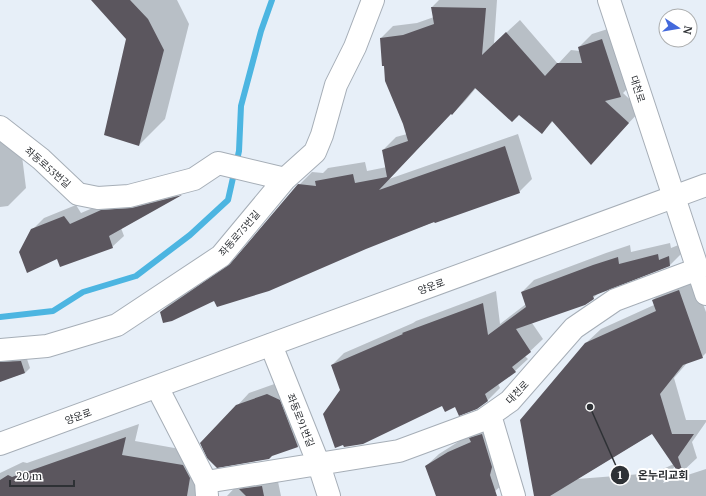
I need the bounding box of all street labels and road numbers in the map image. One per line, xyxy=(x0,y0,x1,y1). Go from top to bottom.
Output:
street label: 대천로 xyxy=(627,74,648,104)
street label: 좌동로53번길 xyxy=(22,144,73,191)
street label: 좌동로75번길 xyxy=(216,208,263,259)
street label: 양운로 xyxy=(416,276,446,297)
street label: 대천로 xyxy=(503,378,532,407)
street label: 좌동로91번길 xyxy=(284,391,317,449)
street label: 양운로 xyxy=(63,406,93,427)

